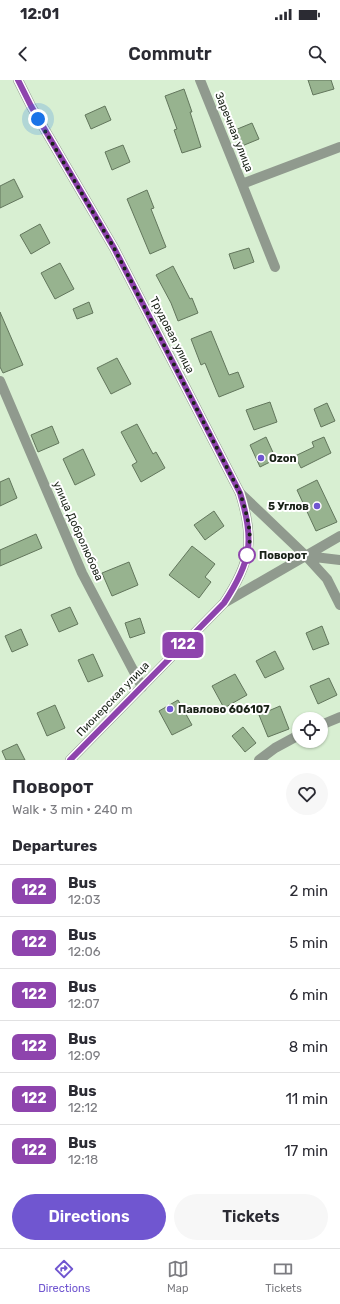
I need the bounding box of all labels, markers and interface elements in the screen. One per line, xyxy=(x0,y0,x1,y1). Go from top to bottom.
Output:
text: 12:01 xyxy=(20,5,59,23)
icon: back xyxy=(12,43,34,65)
text: Commutr xyxy=(128,43,212,65)
icon: search xyxy=(306,43,328,65)
street label: Заречная улица xyxy=(212,90,256,174)
your location xyxy=(28,109,48,129)
street label: Трудовая улица xyxy=(147,295,197,375)
place label: Ozon xyxy=(269,452,297,465)
marker: Ozon xyxy=(256,453,266,463)
street label: улица Добролюбова xyxy=(50,479,106,583)
place label: 5 Углов xyxy=(268,500,309,513)
marker: 5 Углов xyxy=(312,501,322,511)
marker: Поворот xyxy=(238,546,256,564)
place label: Поворот xyxy=(259,549,307,562)
line badge: 122 xyxy=(160,632,206,658)
text: 122 xyxy=(170,636,196,653)
street label: Пионерская улица xyxy=(74,659,152,739)
place label: Павлово 606107 xyxy=(178,703,270,716)
marker: Павлово 606107 xyxy=(165,704,175,714)
map controls xyxy=(292,712,328,748)
button: locate xyxy=(292,712,328,748)
button: heart xyxy=(286,773,328,815)
text: Поворот xyxy=(12,775,94,798)
text: Walk · 3 min · 240 m xyxy=(12,802,133,817)
text: Departures xyxy=(12,837,97,855)
text: Bus xyxy=(68,874,96,892)
text: 122 xyxy=(21,882,47,899)
text: 2 min xyxy=(289,882,328,900)
text: 12:03 xyxy=(68,892,101,907)
text: Bus xyxy=(68,926,96,944)
text: 122 xyxy=(21,934,47,951)
text: 5 min xyxy=(289,934,328,952)
text: 12:06 xyxy=(68,944,101,959)
text: Bus xyxy=(68,978,96,996)
text: 122 xyxy=(21,986,47,1003)
text: 6 min xyxy=(289,986,328,1004)
text: 12:07 xyxy=(68,996,99,1011)
text: Bus xyxy=(68,1030,96,1048)
text: 122 xyxy=(21,1038,47,1055)
text: 8 min xyxy=(289,1038,328,1056)
text: 12:09 xyxy=(68,1048,101,1063)
text: Bus xyxy=(68,1082,96,1100)
text: 122 xyxy=(21,1090,47,1107)
text: 11 min xyxy=(285,1090,328,1108)
text: 12:12 xyxy=(68,1100,98,1115)
text: Bus xyxy=(68,1134,96,1152)
text: 122 xyxy=(21,1142,47,1159)
text: 17 min xyxy=(284,1142,328,1160)
text: 12:18 xyxy=(68,1152,98,1167)
button: Directions xyxy=(12,1194,166,1240)
button: Tickets xyxy=(174,1194,328,1240)
tab: Directions xyxy=(38,1258,90,1295)
tab: Map xyxy=(167,1258,189,1295)
tab: Tickets xyxy=(265,1258,302,1295)

